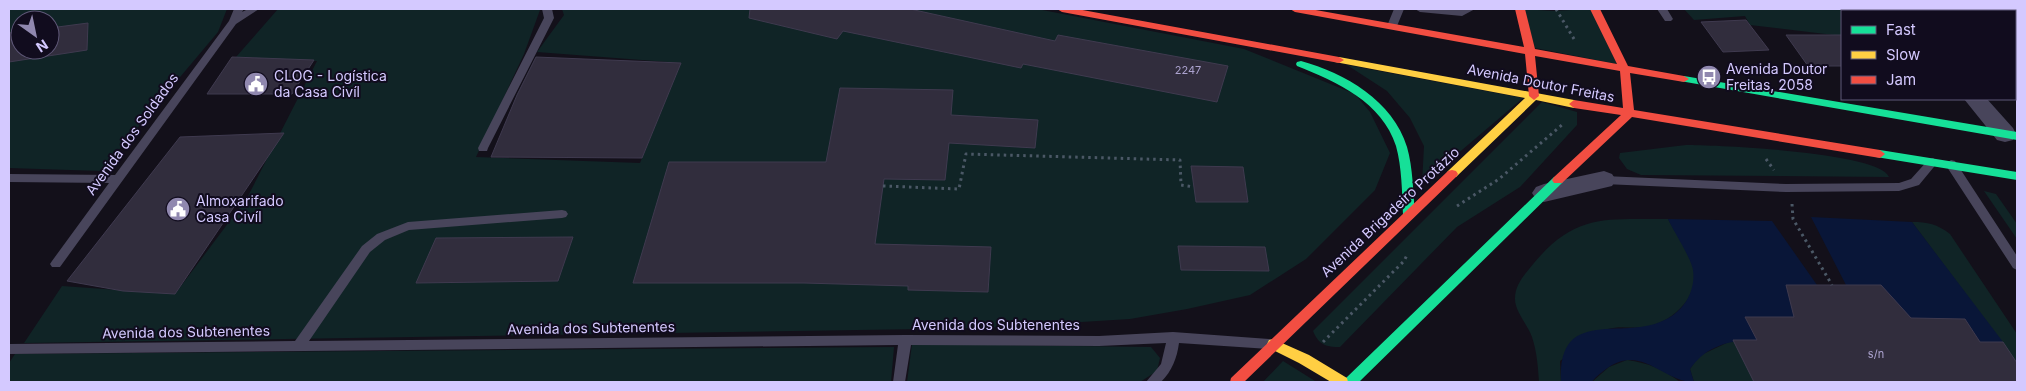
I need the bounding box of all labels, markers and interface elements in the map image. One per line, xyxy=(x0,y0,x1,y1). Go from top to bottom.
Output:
north arrow xyxy=(10,10,60,60)
legend xyxy=(1841,10,2016,100)
text: Fast xyxy=(1886,20,1916,39)
text: N xyxy=(33,36,51,56)
text: Slow xyxy=(1886,45,1920,64)
street label: Avenida Doutor Freitas xyxy=(1466,60,1616,105)
place label: Avenida Doutor Freitas, 2058 xyxy=(1726,60,1827,93)
house number: 2247 xyxy=(1175,63,1201,77)
bus stop icon: Avenida Doutor Freitas, 2058 xyxy=(1696,64,1722,90)
place label: CLOG - Logística da Casa Civíl xyxy=(274,67,387,100)
street label: Avenida dos Soldados xyxy=(82,70,181,198)
text: Jam xyxy=(1886,70,1916,89)
public building icon: CLOG - Logística da Casa Civíl xyxy=(243,71,269,97)
street label: Avenida Brigadeiro Protázio xyxy=(1317,143,1462,280)
place label: Almoxarifado Casa Civíl xyxy=(196,192,284,225)
public building icon: Almoxarifado Casa Civíl xyxy=(165,196,191,222)
street label: Avenida dos Subtenentes xyxy=(912,316,1080,333)
street label: Avenida dos Subtenentes xyxy=(507,318,675,337)
street label: Avenida dos Subtenentes xyxy=(102,322,270,341)
house number: s/n xyxy=(1868,347,1884,361)

